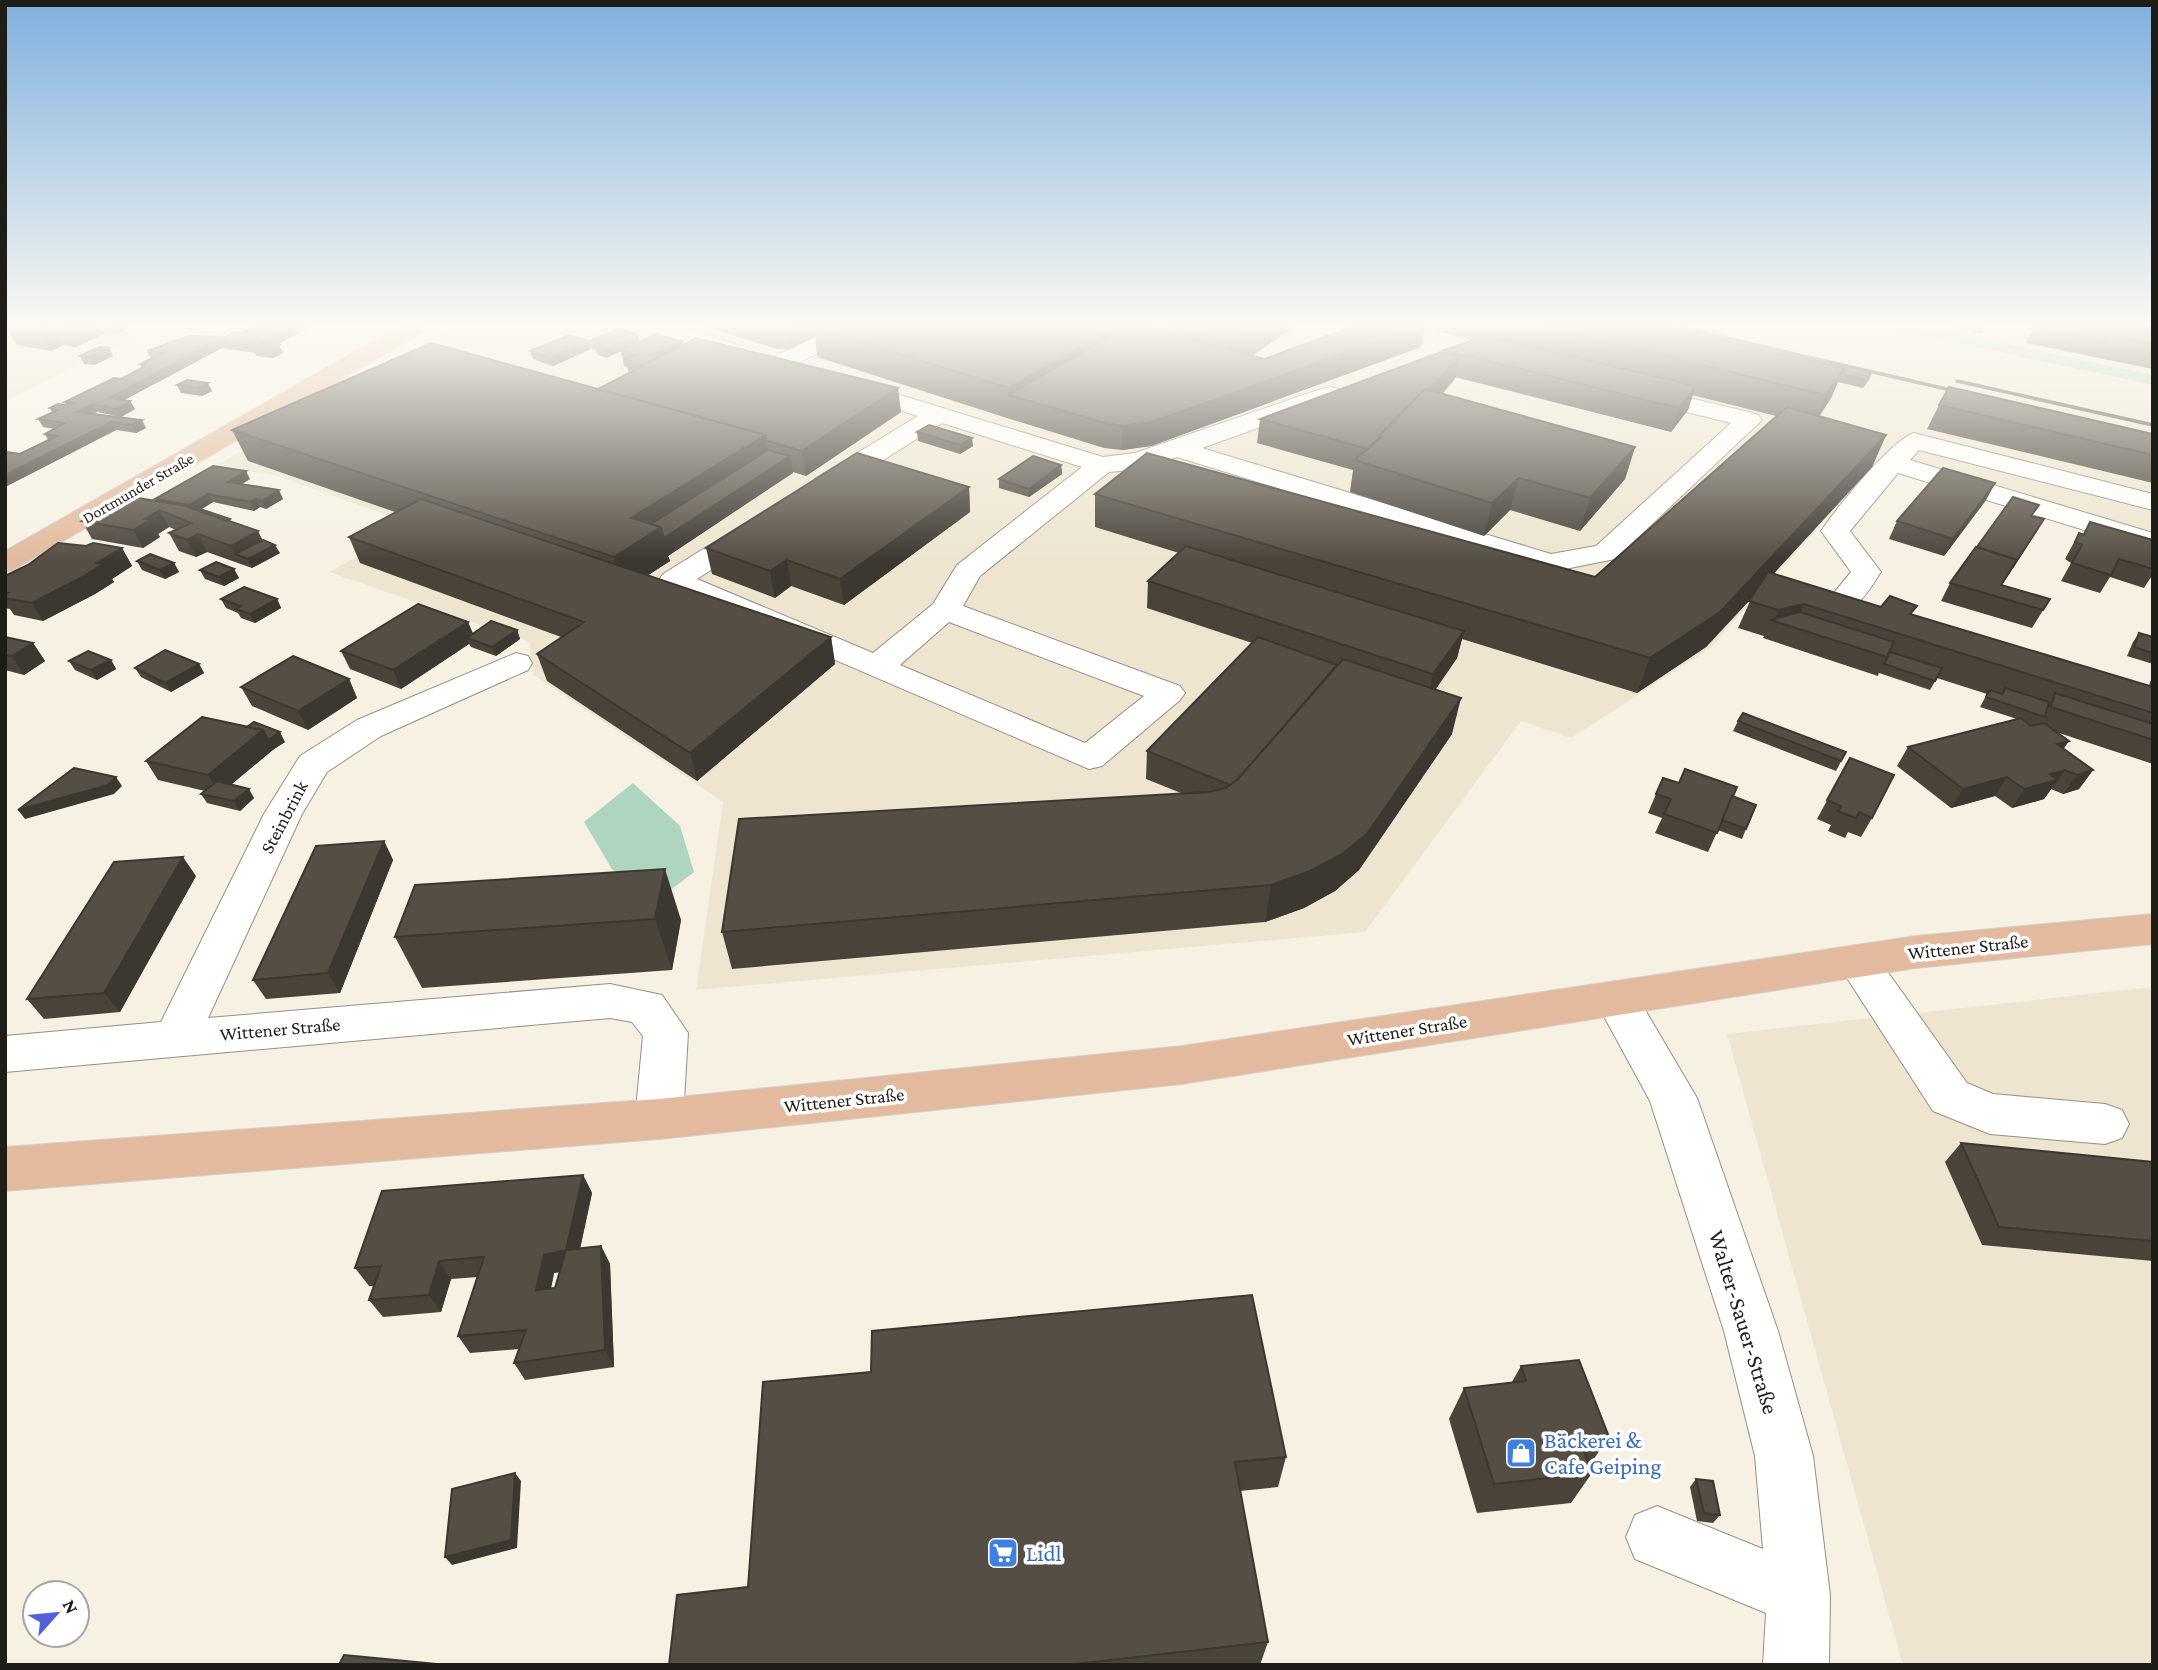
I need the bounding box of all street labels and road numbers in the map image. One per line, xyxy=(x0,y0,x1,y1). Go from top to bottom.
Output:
street label: Dortmunder Straße xyxy=(80,449,196,527)
street label: Steinbrink xyxy=(256,776,312,857)
street label: Wittener Straße xyxy=(1907,930,2029,964)
street label: Wittener Straße xyxy=(1346,1010,1468,1050)
street label: Wittener Straße xyxy=(219,1013,341,1045)
street label: Wittener Straße xyxy=(783,1083,905,1117)
street label: Walter-Sauer-Straße xyxy=(1704,1227,1784,1417)

